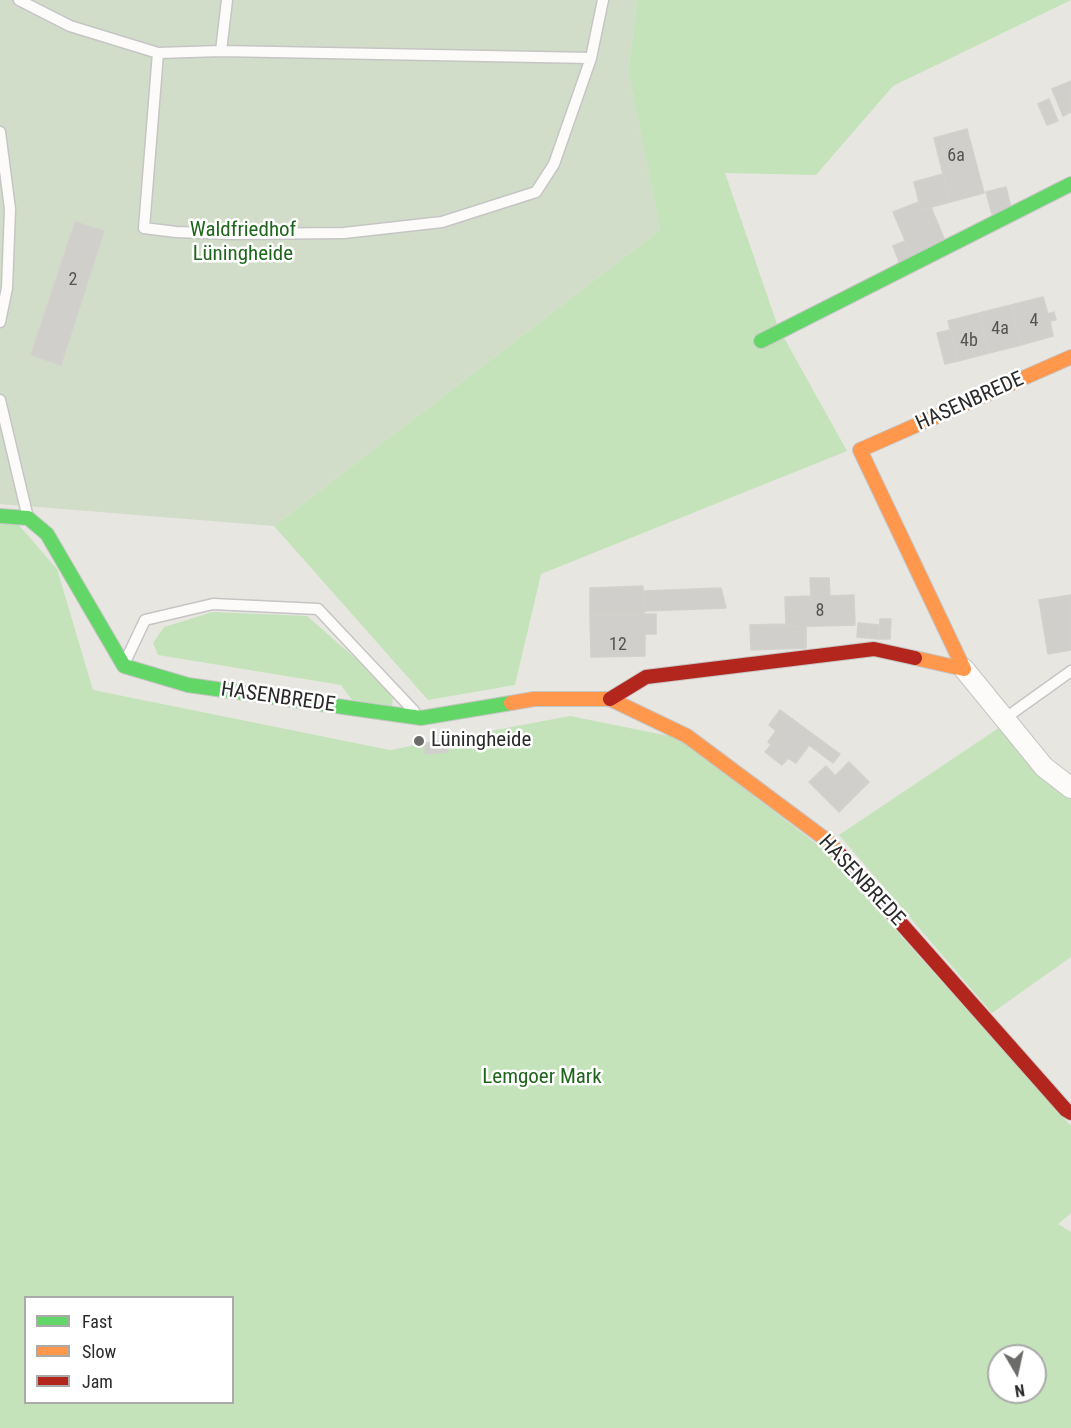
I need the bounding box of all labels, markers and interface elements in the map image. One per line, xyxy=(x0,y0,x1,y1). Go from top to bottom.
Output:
house number: 6a xyxy=(947,145,965,167)
park label: Waldfriedhof Lüningheide xyxy=(190,218,296,268)
house number: 2 xyxy=(69,269,77,291)
house number: 4 xyxy=(1030,310,1038,332)
house number: 4a xyxy=(991,318,1009,340)
house number: 4b xyxy=(960,330,978,352)
street label: HASENBREDE xyxy=(912,367,1028,437)
house number: 8 xyxy=(816,600,824,622)
house number: 12 xyxy=(609,634,627,656)
street label: HASENBREDE xyxy=(219,678,337,718)
place label: Lüningheide xyxy=(431,728,531,754)
marker: Lüningheide xyxy=(412,734,426,748)
street label: HASENBREDE xyxy=(813,830,909,932)
park label: Lemgoer Mark xyxy=(482,1065,602,1091)
legend xyxy=(24,1296,234,1404)
text: Fast xyxy=(82,1311,113,1332)
text: Slow xyxy=(82,1341,116,1362)
north arrow xyxy=(987,1344,1047,1404)
text: Jam xyxy=(82,1371,113,1392)
text: N xyxy=(1013,1380,1026,1400)

